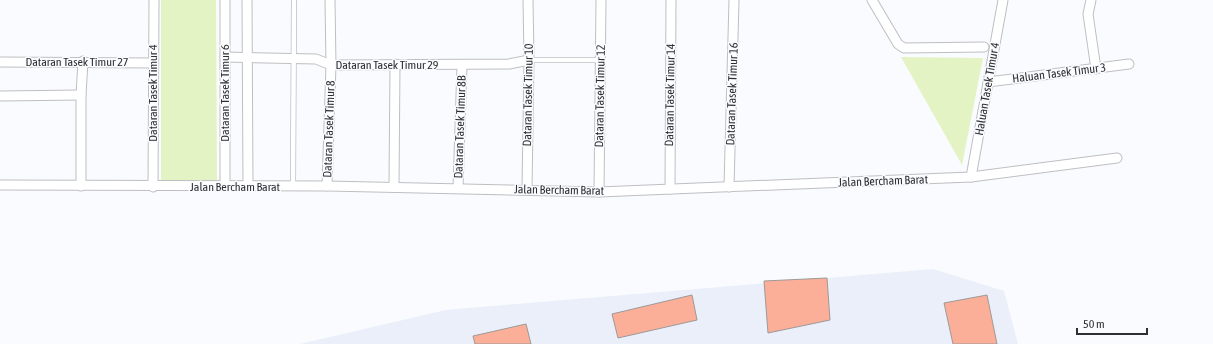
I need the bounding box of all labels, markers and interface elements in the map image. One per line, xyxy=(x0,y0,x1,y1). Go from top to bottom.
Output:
street label: Haluan Tasek Timur 4 xyxy=(972,41,1002,137)
street label: Dataran Tasek Timur 16 xyxy=(723,42,741,146)
street label: Dataran Tasek Timur 10 xyxy=(520,43,536,147)
street label: Dataran Tasek Timur 14 xyxy=(662,43,678,147)
street label: Dataran Tasek Timur 4 xyxy=(146,44,160,142)
street label: Dataran Tasek Timur 6 xyxy=(218,44,232,142)
street label: Dataran Tasek Timur 12 xyxy=(592,44,608,148)
street label: Dataran Tasek Timur 27 xyxy=(26,55,129,69)
street label: Dataran Tasek Timur 29 xyxy=(336,58,439,72)
street label: Haluan Tasek Timur 3 xyxy=(1011,60,1107,86)
street label: Dataran Tasek Timur 8B xyxy=(451,75,469,179)
street label: Dataran Tasek Timur 8 xyxy=(320,80,338,178)
street label: Jalan Bercham Barat xyxy=(838,172,929,190)
street label: Jalan Bercham Barat xyxy=(190,180,281,194)
street label: Jalan Bercham Barat xyxy=(514,182,605,198)
scale bar xyxy=(1077,310,1147,336)
text: 50 m xyxy=(1083,317,1105,331)

